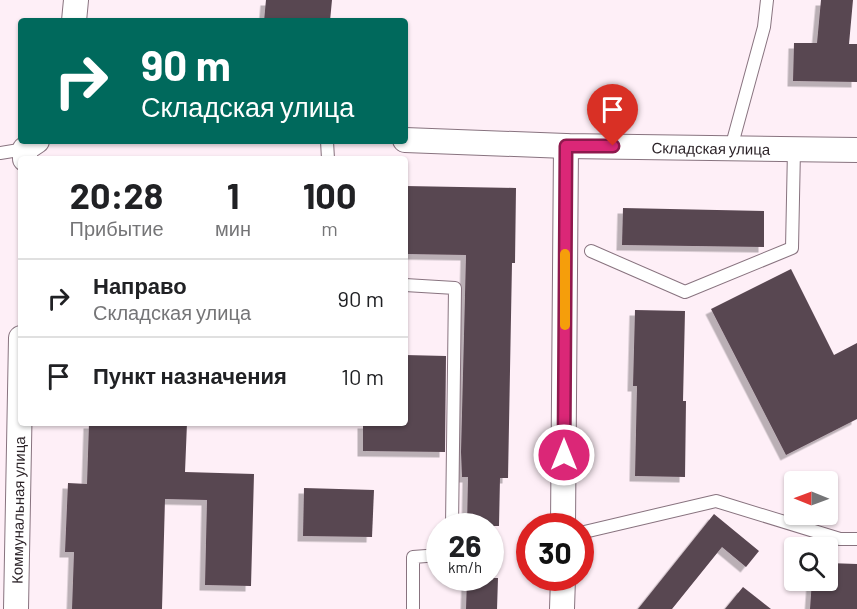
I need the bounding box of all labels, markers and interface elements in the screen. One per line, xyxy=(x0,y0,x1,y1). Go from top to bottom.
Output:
text: 90 m xyxy=(141,39,231,89)
icon: right xyxy=(42,42,120,120)
pin xyxy=(587,84,638,146)
text: Складская улица xyxy=(141,90,354,122)
icon: arrive xyxy=(596,93,629,126)
street label: Складская улица xyxy=(651,138,771,158)
text: 20:28 xyxy=(70,173,163,216)
text: 1 xyxy=(227,173,239,216)
text: 100 xyxy=(303,173,356,216)
text: Прибытие xyxy=(70,216,164,240)
text: мин xyxy=(215,216,251,240)
text: m xyxy=(321,216,338,240)
text: Направо xyxy=(93,272,187,298)
icon: right xyxy=(42,282,75,315)
text: 90 m xyxy=(338,285,384,311)
text: Складская улица xyxy=(93,300,251,324)
icon: arrive xyxy=(42,360,75,393)
text: Пункт назначения xyxy=(93,362,287,388)
text: 10 m xyxy=(341,363,384,389)
position arrow xyxy=(532,423,596,487)
street label: Коммунальная улица xyxy=(7,435,28,584)
north arrow xyxy=(784,471,838,525)
map controls xyxy=(784,471,838,591)
speed limit sign: 30 xyxy=(516,513,594,591)
text: 26 xyxy=(449,527,481,563)
button: search xyxy=(784,537,838,591)
text: km/h xyxy=(448,558,482,576)

